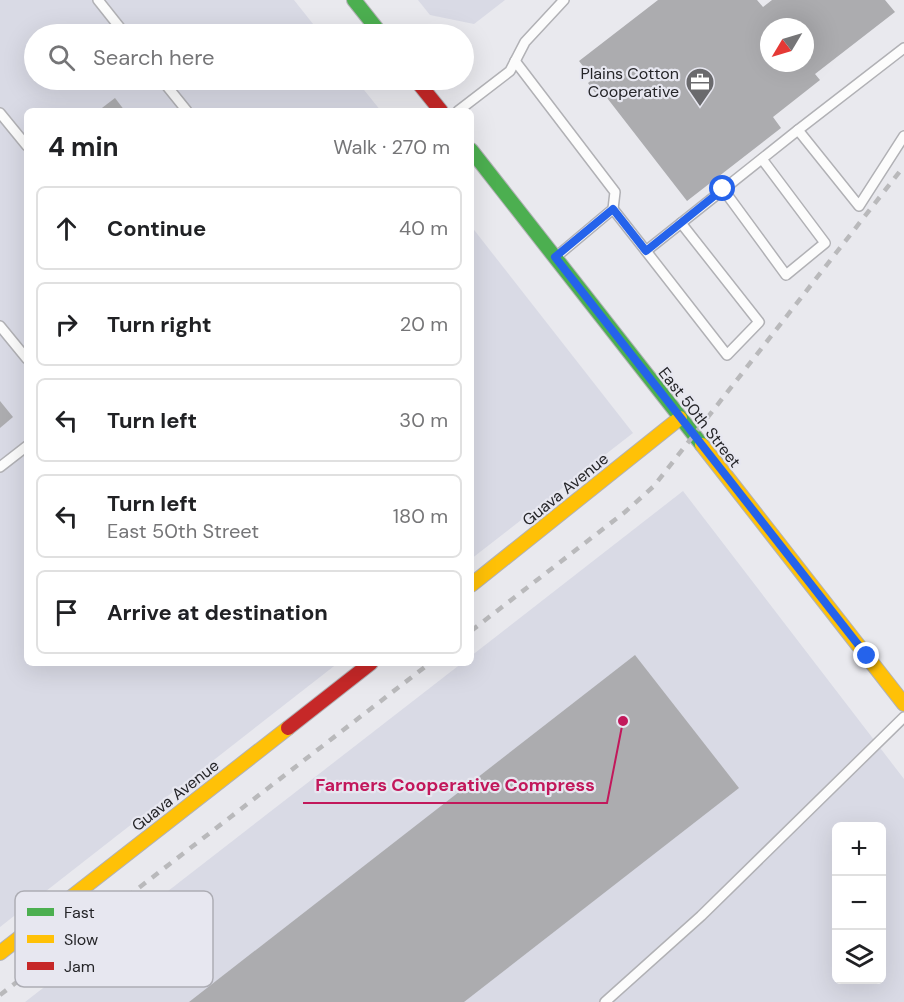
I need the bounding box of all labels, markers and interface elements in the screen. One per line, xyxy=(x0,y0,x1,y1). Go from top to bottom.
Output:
north arrow xyxy=(760,18,814,72)
search box xyxy=(24,24,474,90)
icon: search xyxy=(45,41,78,74)
text: Search here xyxy=(93,43,214,72)
place label: Plains Cotton Cooperative xyxy=(581,63,679,102)
office icon: Plains Cotton Cooperative xyxy=(684,66,716,108)
text: 4 min xyxy=(48,130,119,164)
text: Walk · 270 m xyxy=(333,134,450,160)
route start xyxy=(709,175,735,201)
icon: ahead xyxy=(50,212,83,245)
text: Continue xyxy=(107,214,206,243)
text: 40 m xyxy=(399,215,448,241)
icon: right xyxy=(50,308,83,341)
text: Turn right xyxy=(107,310,212,339)
text: 20 m xyxy=(400,311,448,337)
street label: East 50th Street xyxy=(654,363,745,472)
icon: left xyxy=(50,404,83,437)
text: Turn left xyxy=(107,406,197,435)
text: 30 m xyxy=(399,407,448,433)
street label: Guava Avenue xyxy=(518,448,613,531)
text: Turn left xyxy=(107,489,197,518)
icon: left xyxy=(50,500,83,533)
text: 180 m xyxy=(393,503,448,529)
text: East 50th Street xyxy=(107,518,259,544)
icon: arrive xyxy=(50,596,83,629)
text: Arrive at destination xyxy=(107,598,328,627)
route end xyxy=(853,642,879,668)
street label: Guava Avenue xyxy=(127,755,223,836)
callout: Farmers Cooperative Compress xyxy=(303,767,607,803)
text: Farmers Cooperative Compress xyxy=(315,773,595,797)
map controls xyxy=(832,822,886,984)
button: + xyxy=(832,822,886,876)
button: − xyxy=(832,876,886,930)
legend xyxy=(15,891,213,987)
text: Fast xyxy=(64,902,95,923)
text: Slow xyxy=(64,929,98,950)
button: layers xyxy=(832,930,886,984)
text: Jam xyxy=(64,956,95,977)

